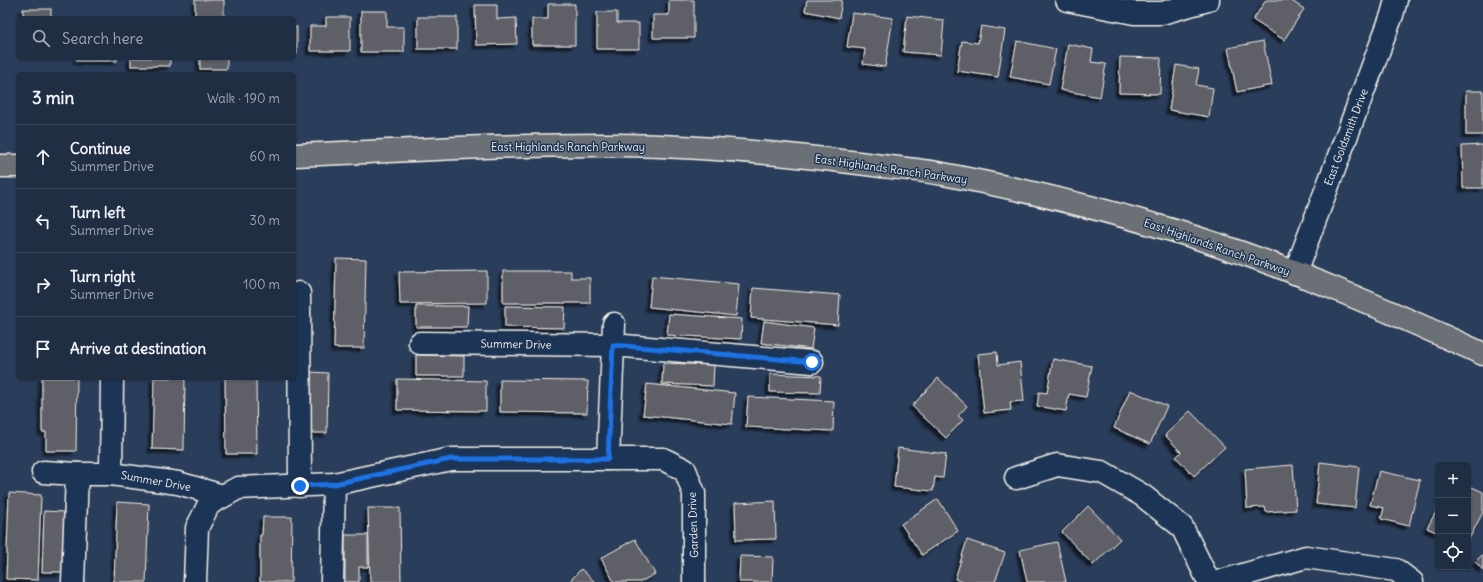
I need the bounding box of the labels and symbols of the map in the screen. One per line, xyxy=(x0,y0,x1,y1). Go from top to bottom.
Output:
street label: East Goldsmith Drive xyxy=(1321,86,1371,187)
street label: East Highlands Ranch Parkway xyxy=(491,140,645,154)
street label: East Highlands Ranch Parkway xyxy=(814,151,968,187)
street label: East Highlands Ranch Parkway xyxy=(1142,215,1292,279)
street label: Summer Drive xyxy=(480,336,552,352)
route start xyxy=(803,353,821,371)
street label: Summer Drive xyxy=(120,468,192,494)
route end xyxy=(291,477,309,495)
street label: Garden Drive xyxy=(685,492,701,558)

